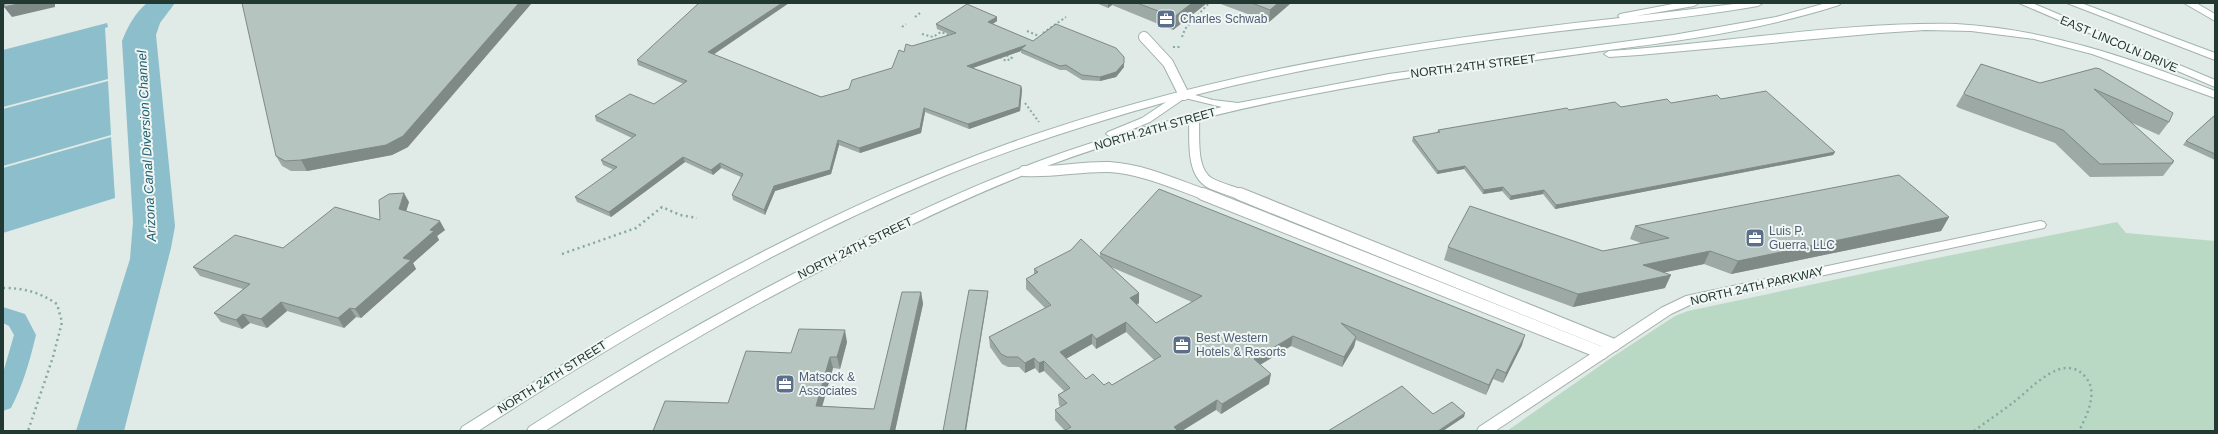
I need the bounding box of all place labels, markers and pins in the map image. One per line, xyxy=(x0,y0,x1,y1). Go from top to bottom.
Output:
office icon: Charles Schwab xyxy=(1155,8,1177,30)
place label: Charles Schwab xyxy=(1180,12,1268,26)
place label: Luis P. Guerra, LLC xyxy=(1769,224,1835,252)
office icon: Luis P. Guerra, LLC xyxy=(1744,227,1766,249)
place label: Best Western Hotels & Resorts xyxy=(1196,331,1286,359)
office icon: Best Western Hotels & Resorts xyxy=(1171,334,1193,356)
place label: Matsock & Associates xyxy=(799,370,857,398)
office icon: Matsock & Associates xyxy=(774,373,796,395)

